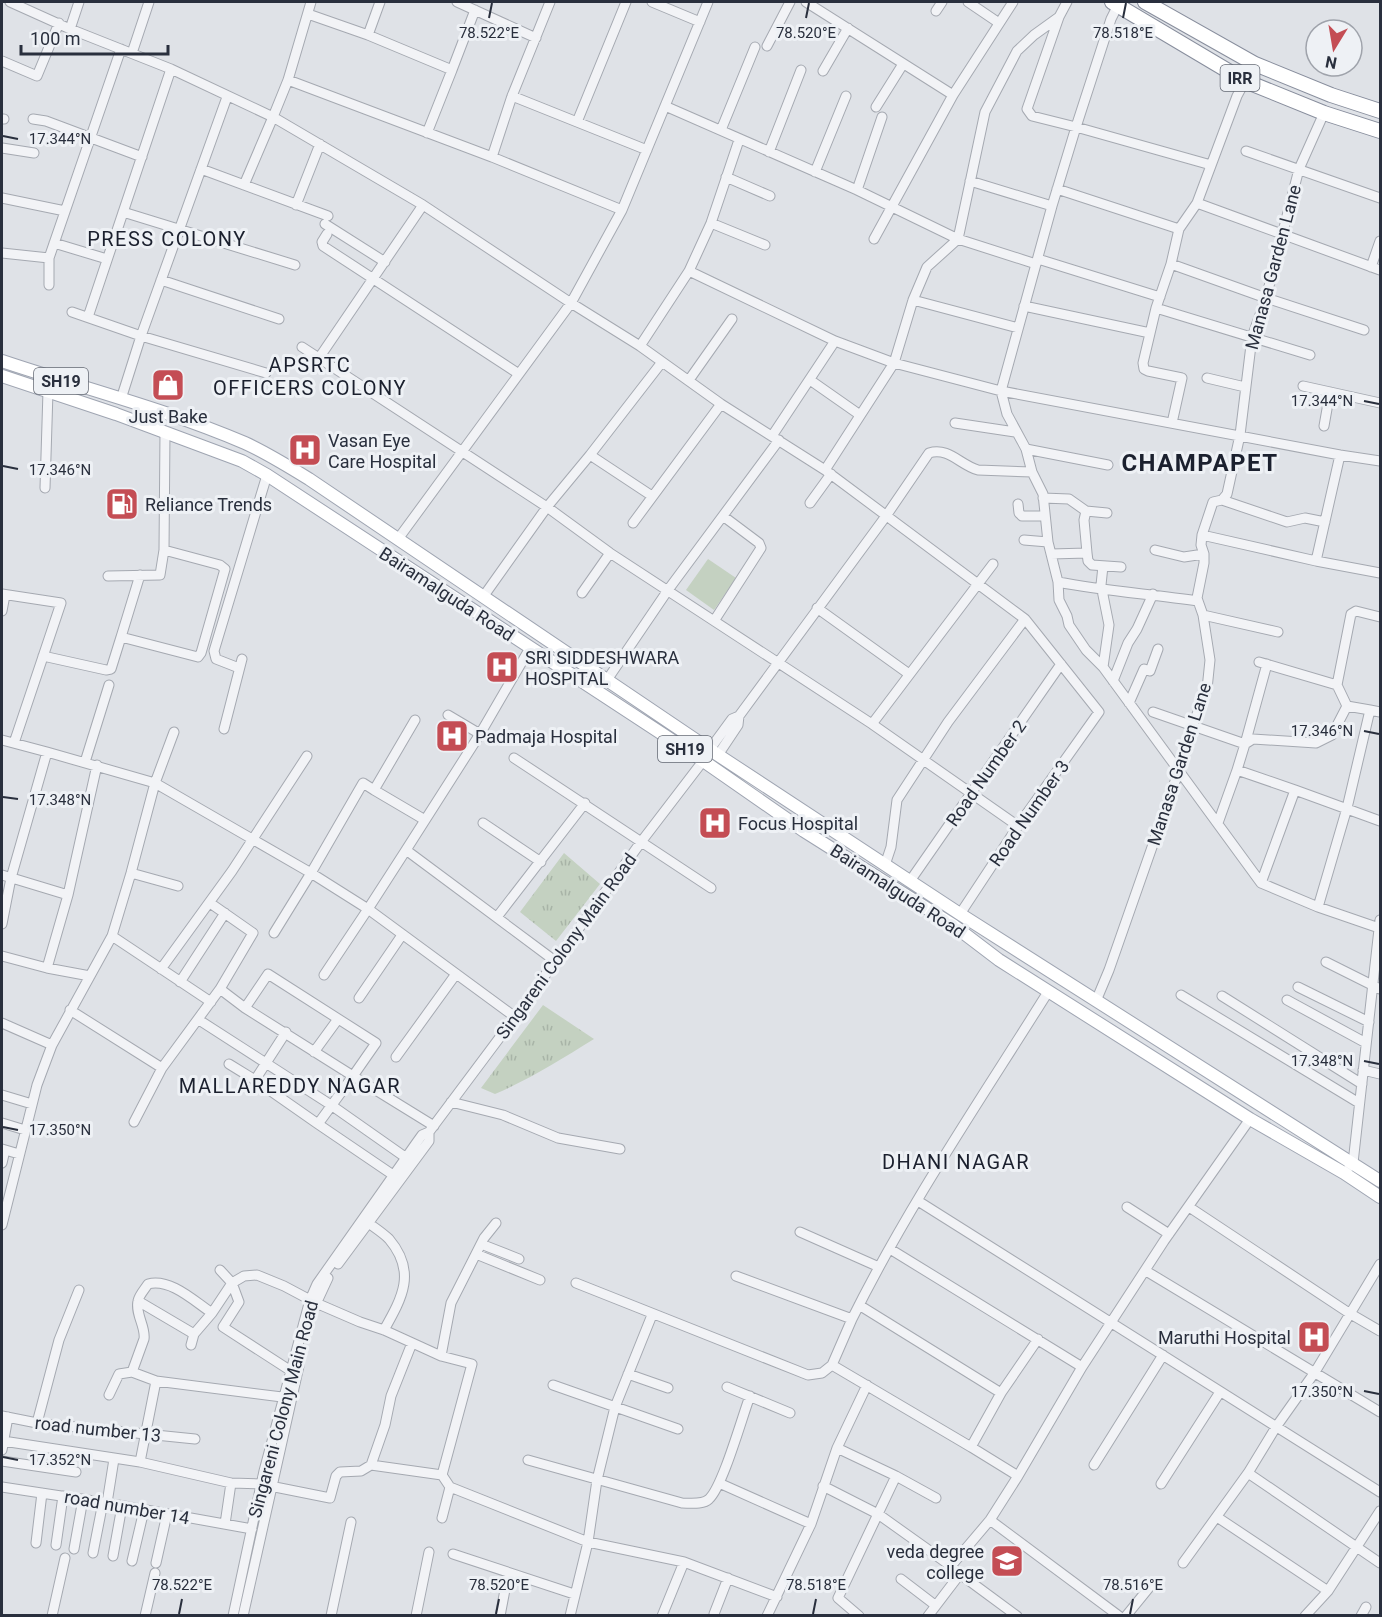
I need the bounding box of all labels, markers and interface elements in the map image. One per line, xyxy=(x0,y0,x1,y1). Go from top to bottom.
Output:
scale bar xyxy=(21,18,168,56)
north arrow xyxy=(1304,18,1364,78)
text: 78.522°E xyxy=(459,24,520,42)
text: 78.520°E xyxy=(776,24,837,42)
text: 78.518°E xyxy=(1093,24,1154,42)
text: 100 m xyxy=(30,28,81,49)
text: N xyxy=(1324,52,1339,73)
road number: IRR xyxy=(1220,65,1260,91)
text: 17.344°N xyxy=(29,130,91,148)
street label: Manasa Garden Lane xyxy=(1241,182,1305,352)
district label: PRESS COLONY xyxy=(87,227,247,251)
district label: APSRTC OFFICERS COLONY xyxy=(213,353,407,400)
shop icon: Just Bake xyxy=(150,367,186,403)
road number: SH19 xyxy=(34,368,88,394)
text: 17.344°N xyxy=(1291,392,1353,410)
place label: Just Bake xyxy=(129,406,208,427)
place label: Vasan Eye Care Hospital xyxy=(328,430,436,472)
hospital icon: Vasan Eye Care Hospital xyxy=(287,432,323,468)
district label: CHAMPAPET xyxy=(1121,449,1279,477)
text: 17.346°N xyxy=(29,461,91,479)
fuel station icon: Reliance Trends xyxy=(104,486,140,522)
place label: Reliance Trends xyxy=(145,494,272,515)
street label: Bairamalguda Road xyxy=(376,543,518,645)
place label: SRI SIDDESHWARA HOSPITAL xyxy=(525,647,680,689)
hospital icon: SRI SIDDESHWARA HOSPITAL xyxy=(484,649,520,685)
street label: Manasa Garden Lane xyxy=(1143,680,1215,848)
street label: Road Number 2 xyxy=(942,716,1030,830)
hospital icon: Padmaja Hospital xyxy=(434,718,470,754)
text: 17.346°N xyxy=(1291,722,1353,740)
place label: Padmaja Hospital xyxy=(475,726,617,747)
road number: SH19 xyxy=(658,736,712,762)
street label: Road Number 3 xyxy=(985,756,1073,870)
text: 17.348°N xyxy=(29,791,91,809)
hospital icon: Focus Hospital xyxy=(697,805,733,841)
place label: Focus Hospital xyxy=(738,813,858,834)
street label: Bairamalguda Road xyxy=(827,840,969,942)
street label: Singareni Colony Main Road xyxy=(492,849,640,1043)
text: 17.348°N xyxy=(1291,1052,1353,1070)
district label: MALLAREDDY NAGAR xyxy=(179,1074,401,1098)
text: 17.350°N xyxy=(29,1121,91,1139)
district label: DHANI NAGAR xyxy=(882,1150,1030,1174)
street label: Singareni Colony Main Road xyxy=(244,1298,322,1520)
hospital icon: Maruthi Hospital xyxy=(1296,1319,1332,1355)
place label: Maruthi Hospital xyxy=(1158,1327,1291,1348)
text: 17.350°N xyxy=(1291,1383,1353,1401)
street label: road number 13 xyxy=(34,1412,162,1446)
text: 17.352°N xyxy=(29,1451,91,1469)
street label: road number 14 xyxy=(63,1486,191,1528)
place label: veda degree college xyxy=(887,1541,984,1583)
school or university icon: veda degree college xyxy=(989,1543,1025,1579)
text: 78.522°E xyxy=(152,1576,213,1594)
text: 78.520°E xyxy=(469,1576,530,1594)
text: 78.518°E xyxy=(786,1576,847,1594)
text: 78.516°E xyxy=(1103,1576,1164,1594)

